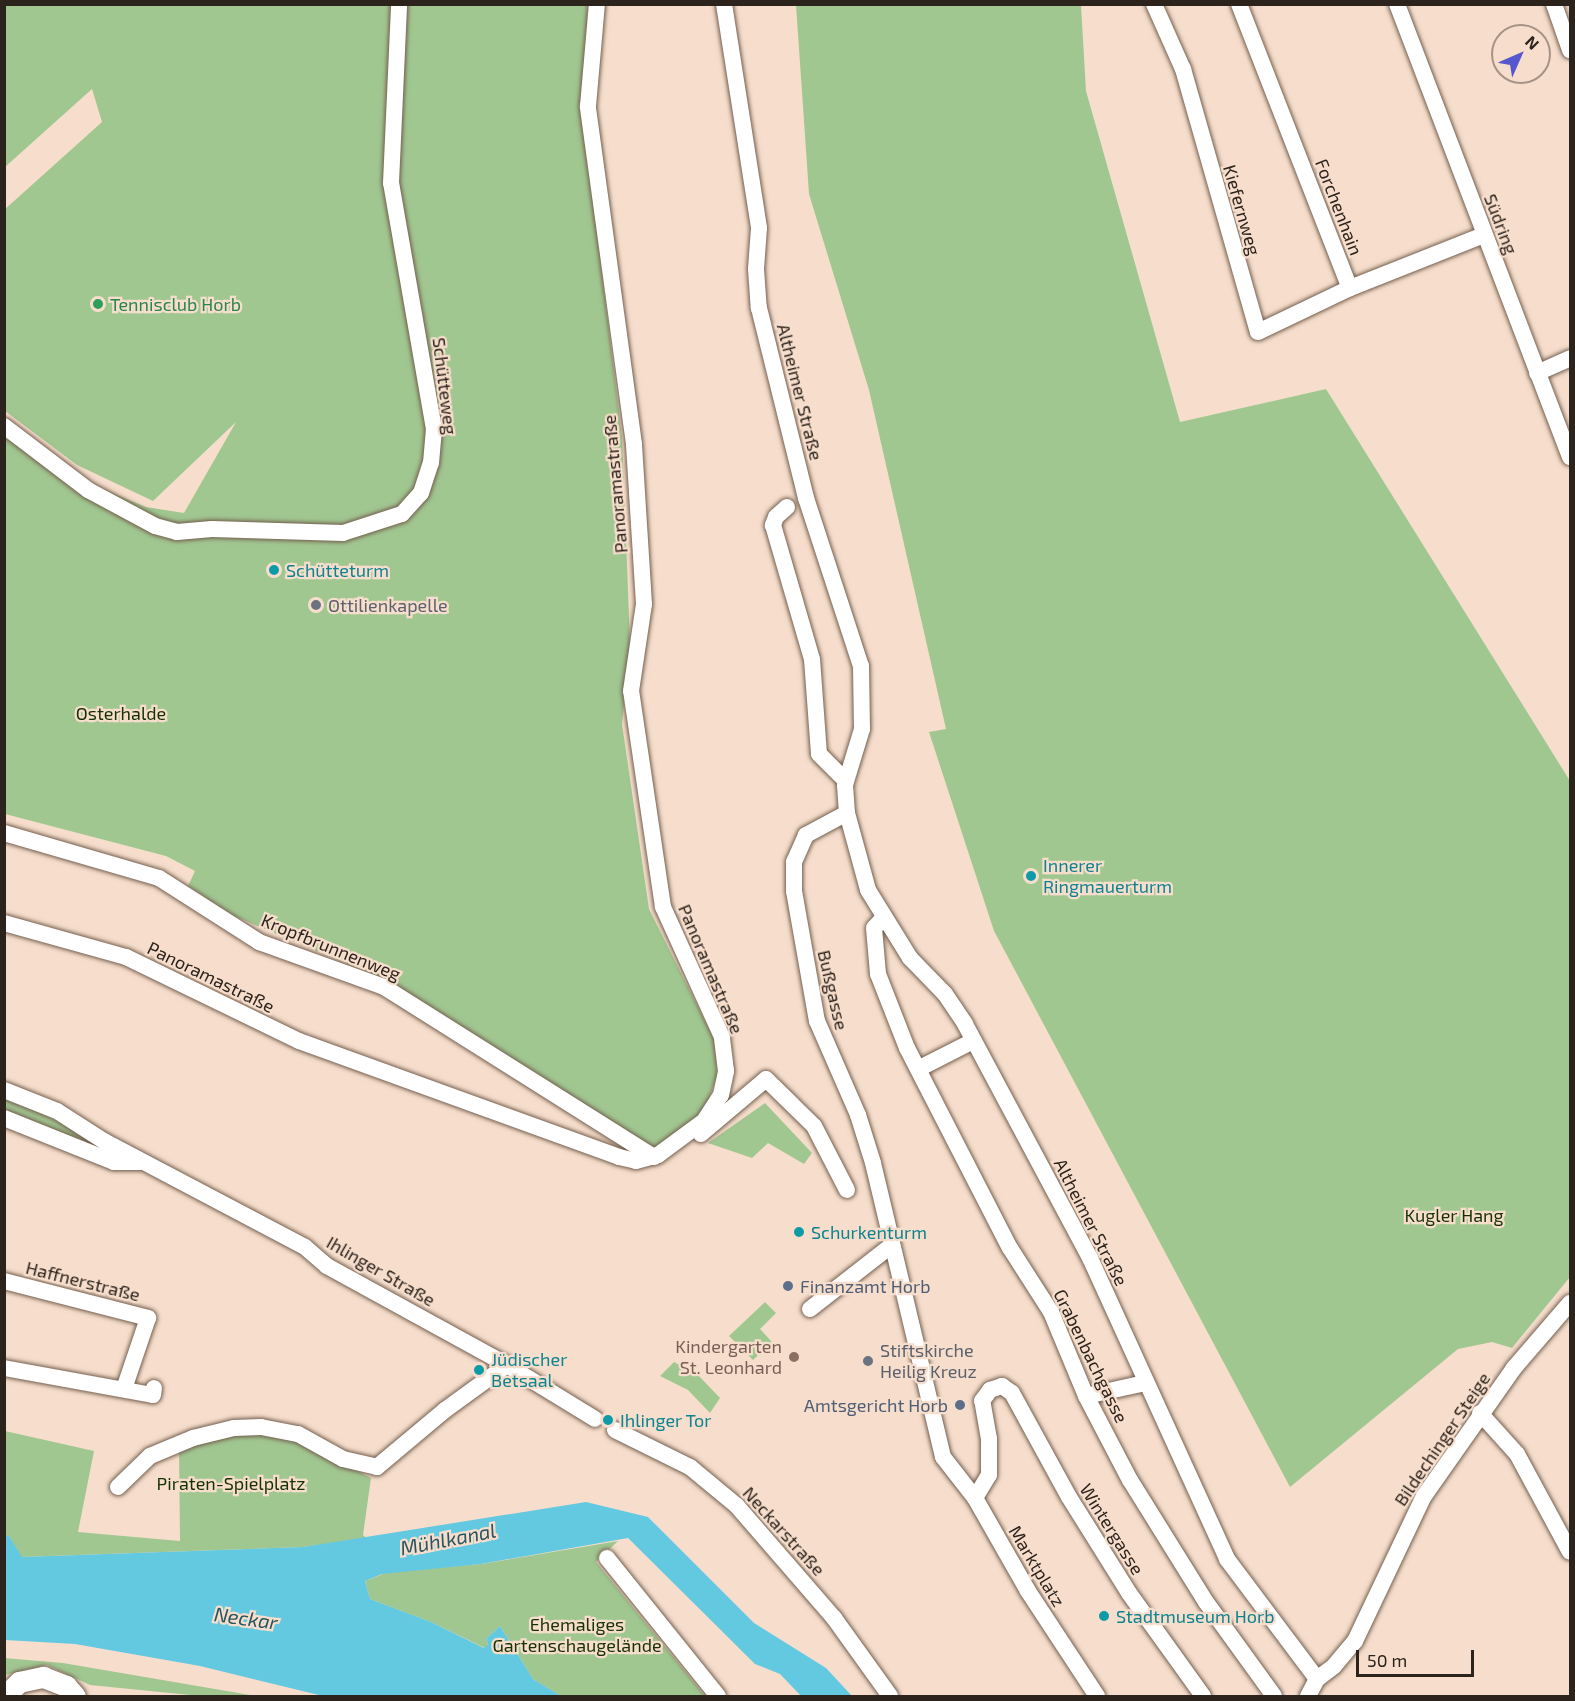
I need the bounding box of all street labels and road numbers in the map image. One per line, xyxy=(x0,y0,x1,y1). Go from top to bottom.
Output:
street label: Forchenhain xyxy=(1311,156,1367,258)
street label: Kiefernweg xyxy=(1219,162,1265,258)
street label: Südring xyxy=(1480,191,1522,257)
street label: Altheimer Straße xyxy=(773,321,827,463)
street label: Schütteweg xyxy=(428,336,462,436)
street label: Panoramastraße xyxy=(598,414,632,554)
street label: Panoramastraße xyxy=(674,901,748,1037)
street label: Kropfbrunnenweg xyxy=(258,909,404,985)
street label: Panoramastraße xyxy=(144,937,278,1017)
street label: Bußgasse xyxy=(813,948,853,1032)
street label: Altheimer Straße xyxy=(1050,1155,1132,1289)
street label: Ihlinger Straße xyxy=(323,1231,439,1311)
street label: Haffnerstraße xyxy=(24,1256,142,1306)
street label: Grabenbachgasse xyxy=(1049,1286,1133,1426)
street label: Bildechinger Steige xyxy=(1389,1368,1495,1510)
street label: Wintergasse xyxy=(1075,1479,1149,1579)
street label: Neckarstraße xyxy=(738,1482,830,1580)
street label: Marktplatz xyxy=(1004,1522,1070,1610)

